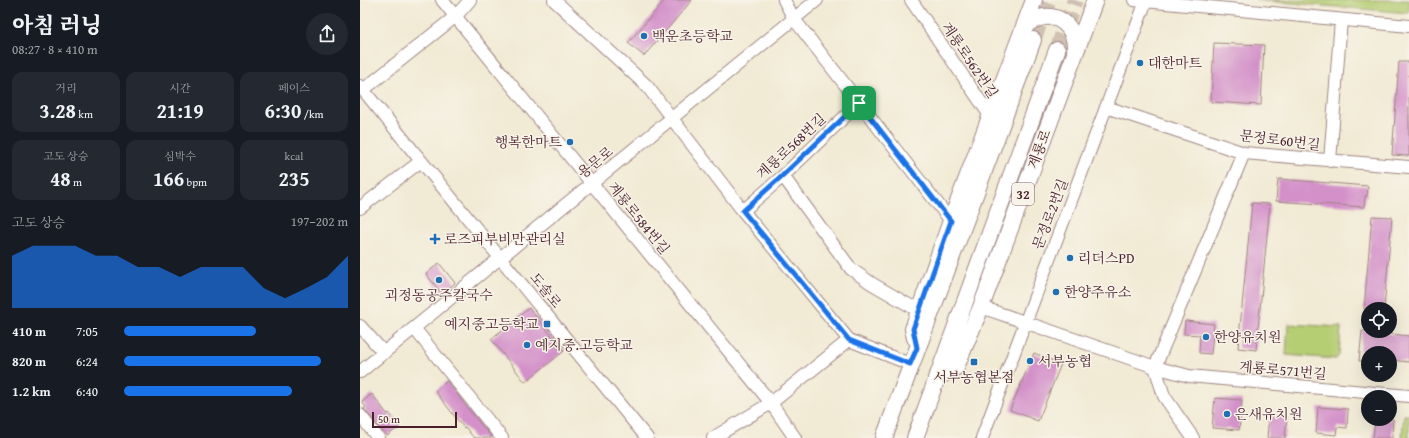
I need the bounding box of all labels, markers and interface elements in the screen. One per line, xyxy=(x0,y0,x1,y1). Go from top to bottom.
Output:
text: 아침 러닝 xyxy=(12,9,102,41)
button: share xyxy=(306,13,348,55)
street label: 계룡로562번길 xyxy=(937,18,1003,102)
place label: 백운초등학교 xyxy=(652,26,734,46)
marker: 백운초등학교 xyxy=(639,31,649,41)
text: 08:27 · 8 × 410 m xyxy=(12,40,98,59)
place label: 대한마트 xyxy=(1148,53,1203,73)
marker: 대한마트 xyxy=(1135,58,1145,68)
text: 거리 xyxy=(55,80,77,96)
text: 시간 xyxy=(169,80,191,96)
text: 페이스 xyxy=(278,80,310,96)
pin xyxy=(842,86,876,120)
icon: arrive xyxy=(848,92,870,114)
text: 3.28 xyxy=(39,96,76,125)
text: 21:19 xyxy=(156,96,204,125)
text: 6:30 xyxy=(265,96,301,125)
text: km xyxy=(76,106,93,122)
text: /km xyxy=(301,106,323,122)
street label: 계룡로568번길 xyxy=(752,109,830,183)
street label: 문정로60번길 xyxy=(1239,125,1321,155)
street label: 계룡로 xyxy=(1022,126,1056,172)
place label: 행복한마트 xyxy=(494,132,562,152)
marker: 행복한마트 xyxy=(565,137,575,147)
street label: 용문로 xyxy=(573,141,617,183)
text: 고도 상승 xyxy=(44,148,88,164)
text: 심박수 xyxy=(164,148,196,164)
text: kcal xyxy=(285,148,303,164)
text: 48 xyxy=(50,164,71,193)
text: 166 xyxy=(153,164,184,193)
text: 235 xyxy=(278,164,310,193)
text: m xyxy=(71,174,82,190)
text: bpm xyxy=(184,174,207,190)
street label: 문정로2번길 xyxy=(1027,176,1073,252)
street label: 계룡로584번길 xyxy=(604,178,674,258)
road number: 32 xyxy=(1012,183,1034,205)
text: 197–202 m xyxy=(291,212,348,231)
text: 고도 상승 xyxy=(12,213,65,232)
place label: 로즈피부비만관리실 xyxy=(444,229,566,249)
marker: 로즈피부비만관리실 xyxy=(429,233,441,245)
place label: 리더스PD xyxy=(1078,248,1135,268)
marker: 리더스PD xyxy=(1065,253,1075,263)
street label: 도솔로 xyxy=(525,268,567,312)
marker: 괴정동공주칼국수 xyxy=(434,275,444,285)
place label: 한양주유소 xyxy=(1064,282,1132,302)
place label: 괴정동공주칼국수 xyxy=(385,285,494,305)
marker: 한양주유소 xyxy=(1051,287,1061,297)
map controls xyxy=(1361,302,1397,426)
button: locate xyxy=(1361,302,1397,338)
place label: 예지중고등학교 xyxy=(444,314,539,334)
marker: 예지중고등학교 xyxy=(542,319,552,329)
text: 410 m xyxy=(12,322,46,341)
text: 7:05 xyxy=(76,322,98,341)
place label: 한양유치원 xyxy=(1214,327,1282,347)
marker: 한양유치원 xyxy=(1201,332,1211,342)
place label: 예지중.고등학교 xyxy=(535,335,634,355)
marker: 예지중.고등학교 xyxy=(522,340,532,350)
button: + xyxy=(1361,346,1397,382)
place label: 서부농협 xyxy=(1038,351,1092,371)
text: 820 m xyxy=(12,352,46,371)
text: 6:24 xyxy=(76,352,98,371)
marker: 서부농협 xyxy=(1025,356,1035,366)
street label: 계룡로571번길 xyxy=(1238,356,1328,384)
marker: 서부농협본점 xyxy=(969,357,979,367)
place label: 서부농협본점 xyxy=(933,367,1015,387)
text: 1.2 km xyxy=(12,382,51,401)
text: 6:40 xyxy=(76,382,98,401)
button: − xyxy=(1361,390,1397,426)
place label: 은새유치원 xyxy=(1235,404,1303,424)
marker: 은새유치원 xyxy=(1222,409,1232,419)
scale bar xyxy=(372,410,457,429)
text: 50 m xyxy=(378,411,400,427)

